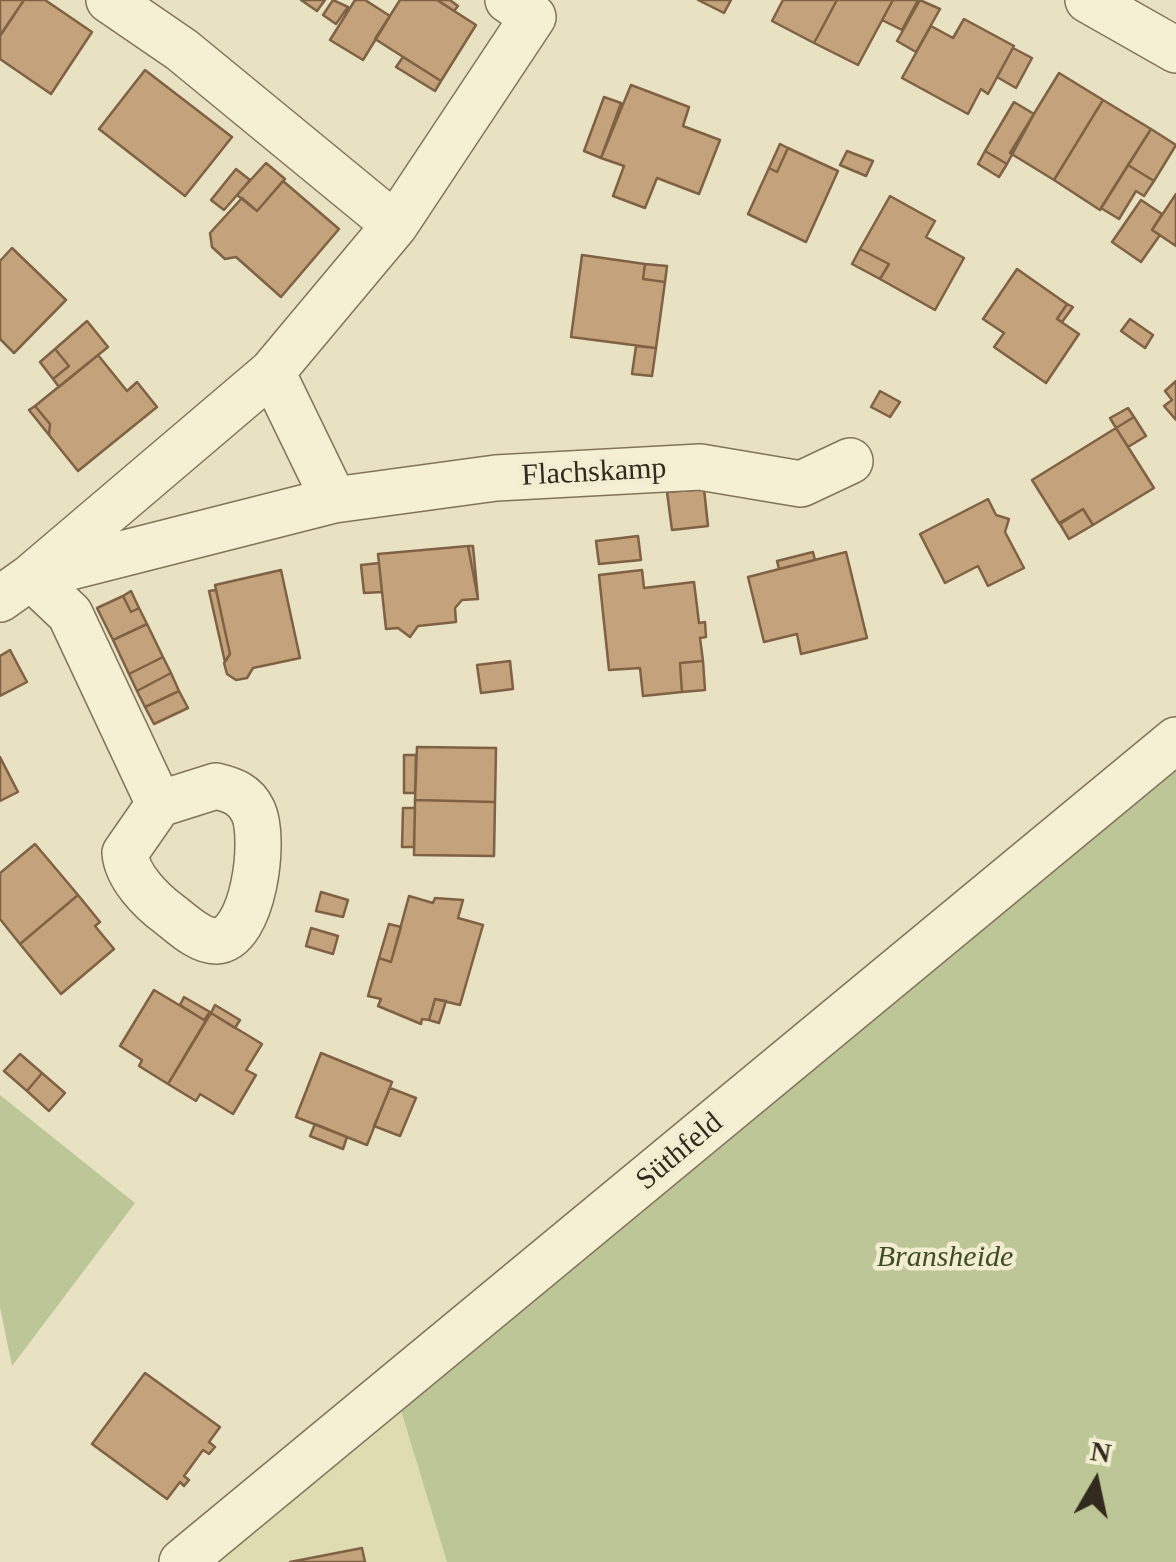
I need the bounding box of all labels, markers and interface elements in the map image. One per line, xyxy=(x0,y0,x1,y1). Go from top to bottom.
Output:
street label: Flachskamp xyxy=(521,451,667,495)
street label: Süthfeld xyxy=(629,1106,731,1198)
park label: Bransheide xyxy=(877,1240,1013,1276)
north arrow xyxy=(1046,1432,1146,1532)
text: N xyxy=(1088,1435,1113,1469)

